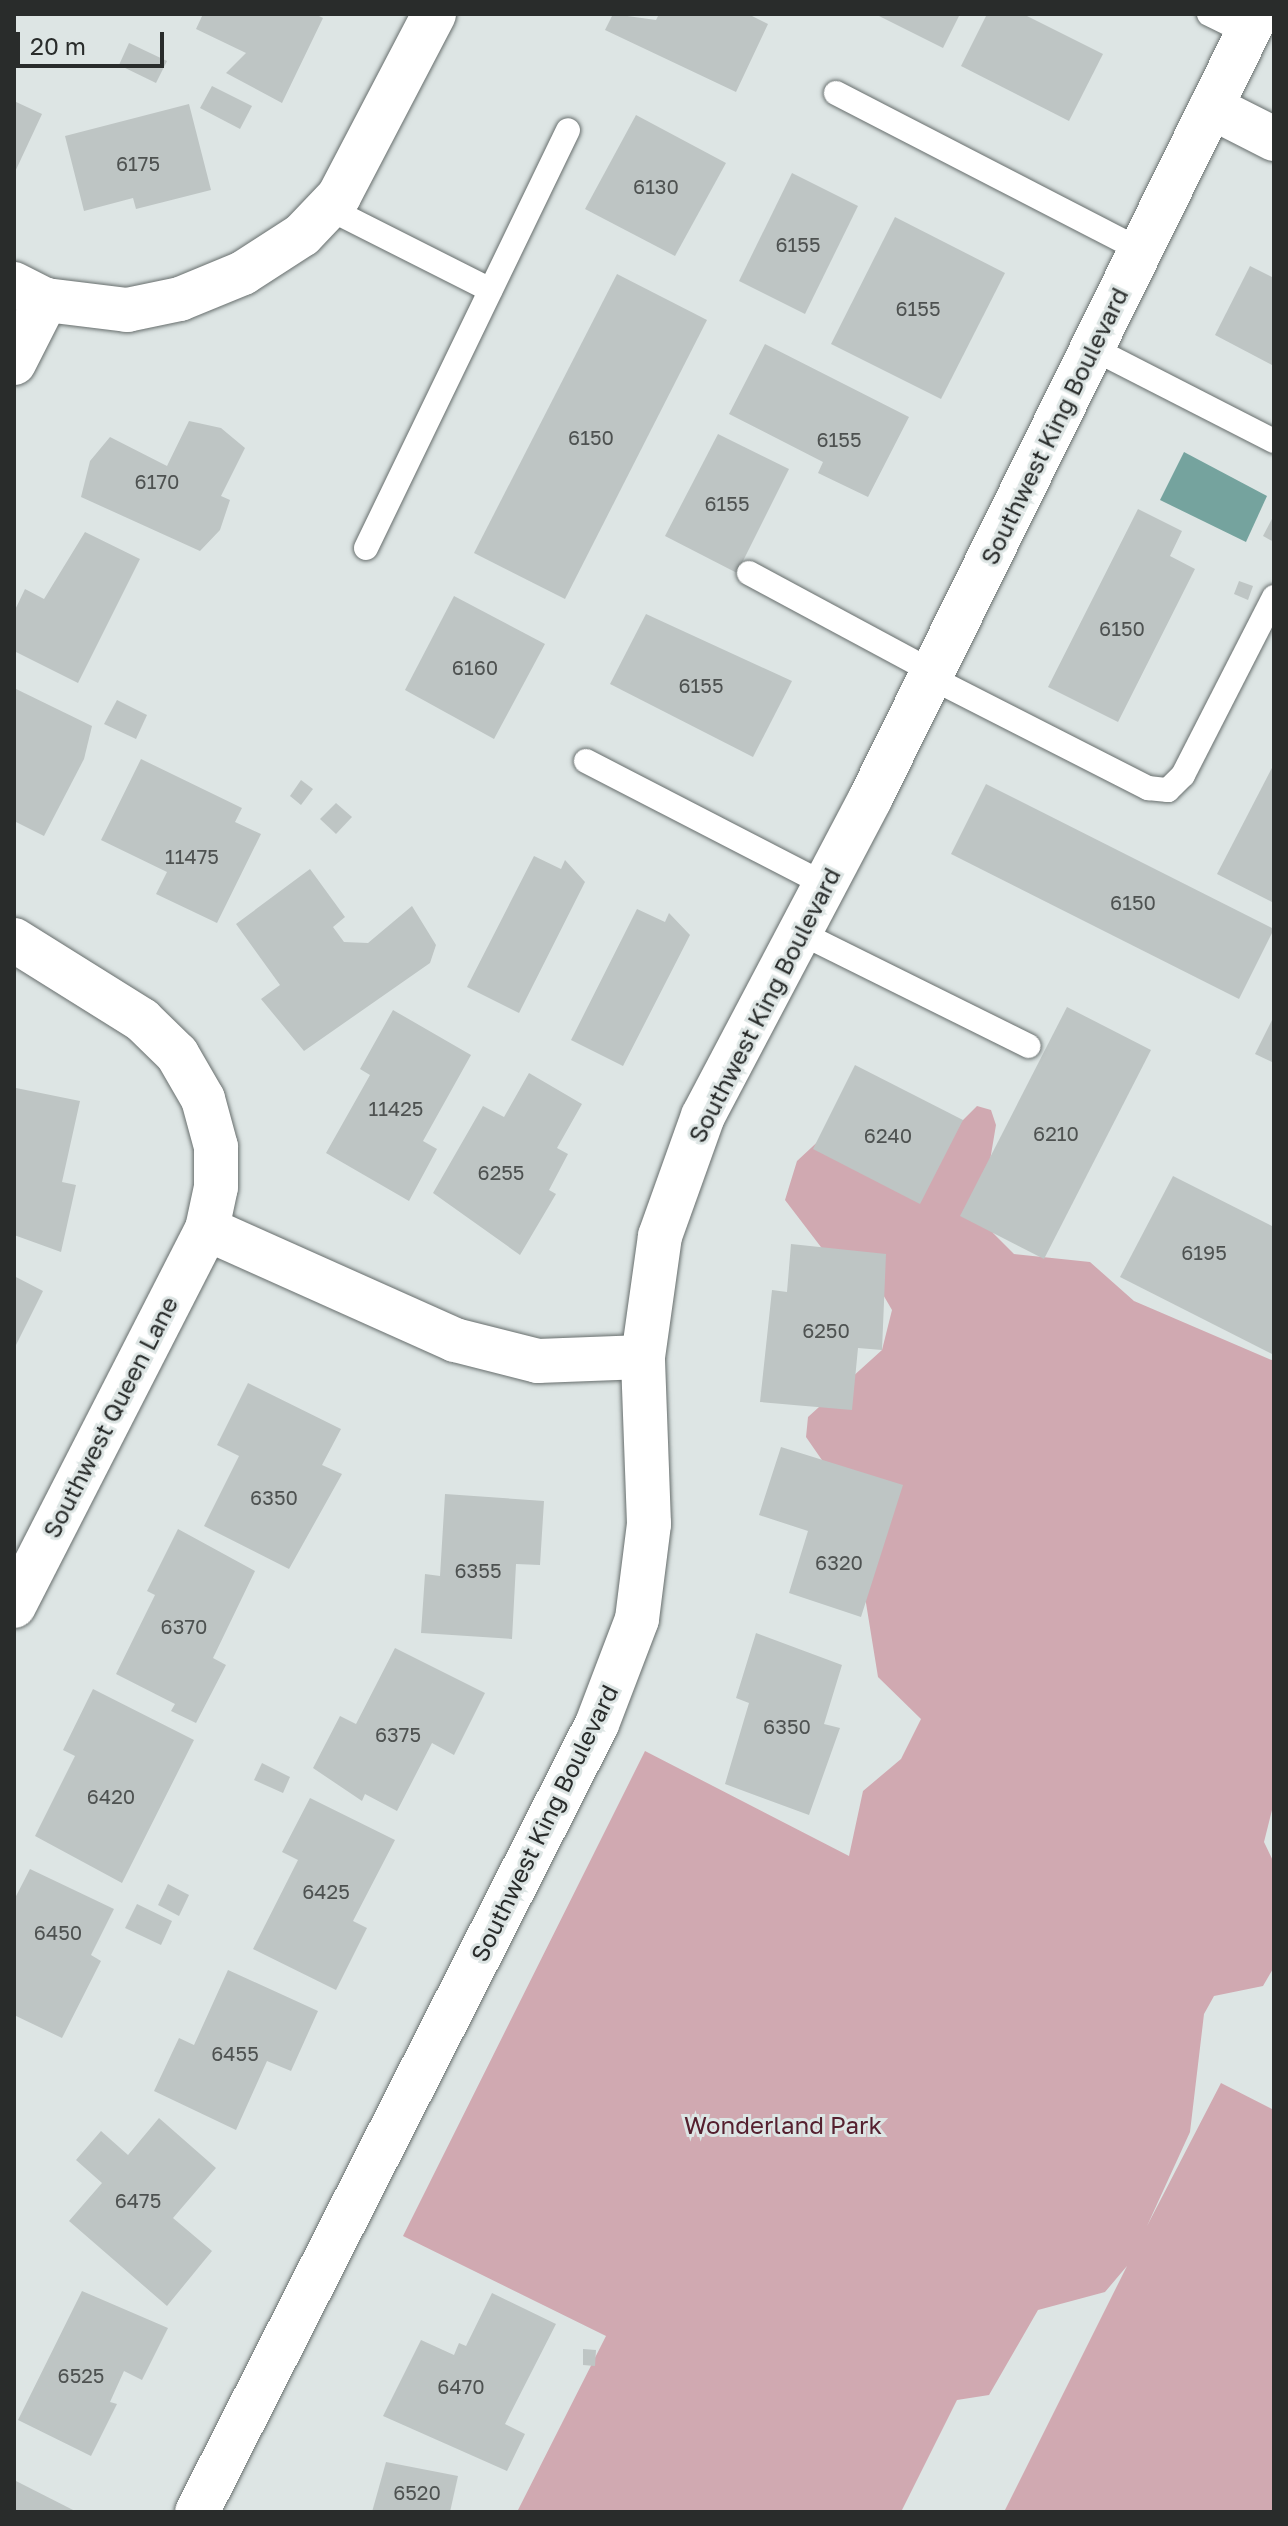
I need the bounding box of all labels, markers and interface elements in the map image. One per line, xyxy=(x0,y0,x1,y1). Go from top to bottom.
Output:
scale bar xyxy=(20,16,168,66)
text: 20 m xyxy=(30,31,86,60)
house number: 6175 xyxy=(116,151,160,175)
house number: 6130 xyxy=(633,174,679,198)
house number: 6155 xyxy=(776,232,820,256)
street label: Southwest King Boulevard xyxy=(974,283,1134,569)
house number: 6155 xyxy=(896,296,940,320)
house number: 6150 xyxy=(568,425,614,449)
house number: 6155 xyxy=(817,427,861,451)
house number: 6170 xyxy=(135,469,179,493)
house number: 6155 xyxy=(705,491,749,515)
house number: 6150 xyxy=(1099,616,1145,640)
house number: 6160 xyxy=(452,655,498,679)
house number: 6155 xyxy=(679,673,723,697)
house number: 11475 xyxy=(165,844,219,868)
street label: Southwest King Boulevard xyxy=(682,863,846,1147)
house number: 6150 xyxy=(1110,890,1156,914)
house number: 11425 xyxy=(369,1096,423,1120)
house number: 6210 xyxy=(1033,1121,1079,1145)
house number: 6240 xyxy=(864,1123,912,1147)
house number: 6255 xyxy=(478,1160,524,1184)
house number: 6195 xyxy=(1181,1240,1227,1264)
street label: Southwest Queen Lane xyxy=(37,1292,183,1542)
house number: 6250 xyxy=(802,1318,850,1342)
house number: 6350 xyxy=(250,1485,298,1509)
house number: 6320 xyxy=(815,1550,863,1574)
house number: 6355 xyxy=(455,1558,501,1582)
house number: 6370 xyxy=(161,1614,207,1638)
street label: Southwest King Boulevard xyxy=(464,1680,624,1966)
house number: 6350 xyxy=(763,1714,811,1738)
house number: 6375 xyxy=(375,1722,421,1746)
house number: 6420 xyxy=(87,1784,135,1808)
house number: 6425 xyxy=(302,1879,350,1903)
house number: 6450 xyxy=(34,1920,82,1944)
house number: 6455 xyxy=(211,2041,259,2065)
park label: Wonderland Park xyxy=(684,2111,882,2139)
house number: 6475 xyxy=(115,2188,161,2212)
house number: 6525 xyxy=(58,2363,104,2387)
house number: 6470 xyxy=(437,2374,485,2398)
house number: 6520 xyxy=(393,2480,441,2504)

